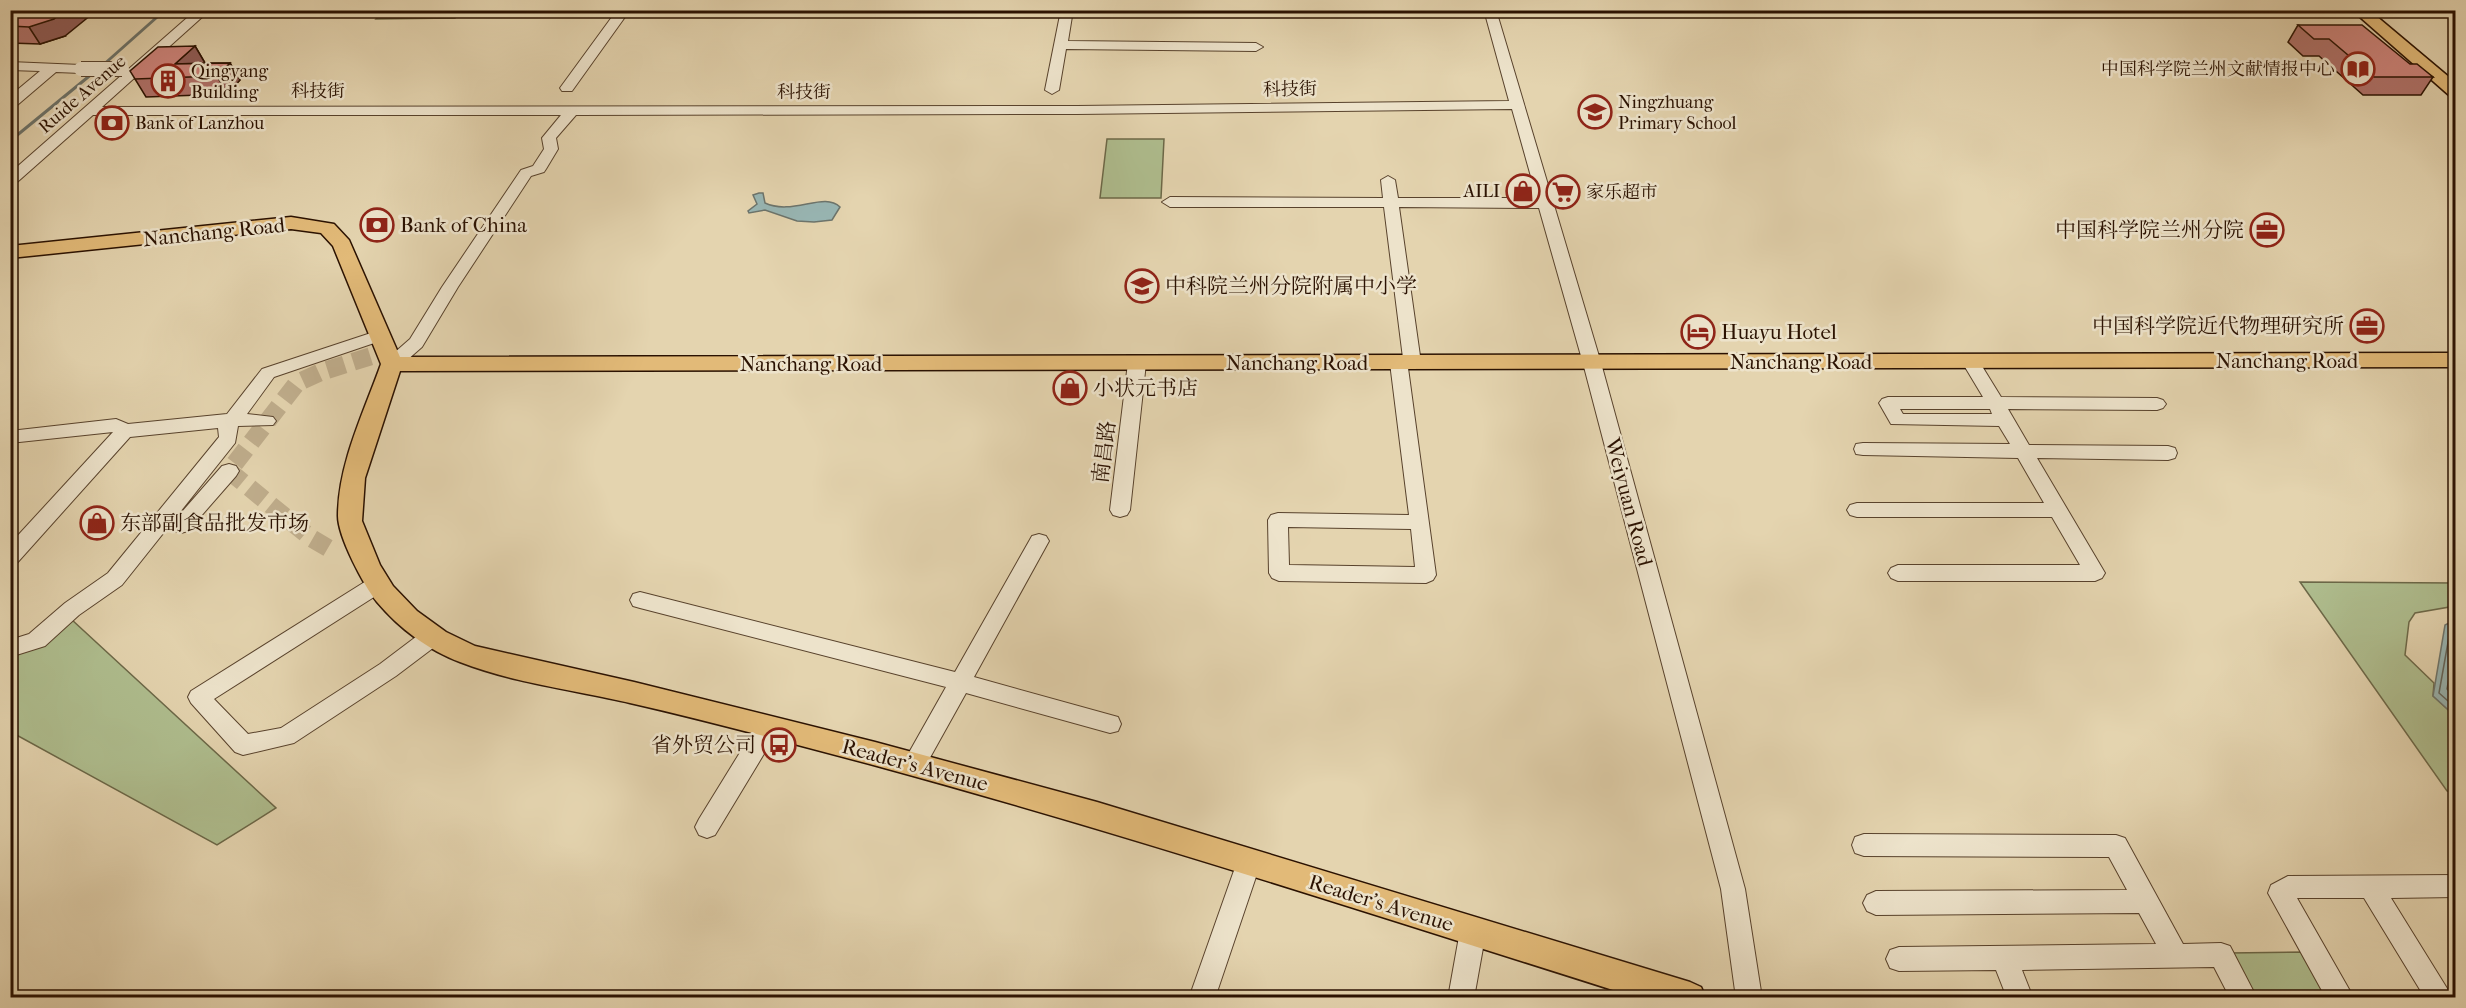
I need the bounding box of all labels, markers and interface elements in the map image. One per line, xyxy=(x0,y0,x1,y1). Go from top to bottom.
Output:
street label: Ruide Avenue xyxy=(34,51,130,138)
library icon: 中国科学院兰州文献情报中心 xyxy=(2340,51,2376,87)
place label: 中国科学院兰州文献情报中心 xyxy=(2101,59,2335,80)
place label: Qingyang Building xyxy=(191,61,269,103)
building icon: Qingyang Building xyxy=(150,63,186,99)
street label: 科技街 xyxy=(1263,79,1317,100)
street label: 科技街 xyxy=(291,81,345,102)
street label: 科技街 xyxy=(777,82,831,103)
place label: Ningzhuang Primary School xyxy=(1618,92,1737,134)
school or university icon: Ningzhuang Primary School xyxy=(1577,94,1613,130)
bank icon: Bank of Lanzhou xyxy=(94,105,130,141)
place label: Bank of Lanzhou xyxy=(135,113,264,134)
shop icon: AILI xyxy=(1505,173,1541,209)
supermarket icon: 家乐超市 xyxy=(1545,174,1581,210)
place label: AILI xyxy=(1462,181,1500,202)
place label: 家乐超市 xyxy=(1586,182,1658,203)
bank icon: Bank of China xyxy=(359,207,395,243)
office icon: 中国科学院兰州分院 xyxy=(2249,212,2285,248)
street label: Nanchang Road xyxy=(142,213,287,251)
place label: Bank of China xyxy=(400,213,527,237)
place label: 中国科学院兰州分院 xyxy=(2055,218,2244,242)
school or university icon: 中科院兰州分院附属中小学 xyxy=(1124,268,1160,304)
place label: 中科院兰州分院附属中小学 xyxy=(1165,274,1417,298)
office icon: 中国科学院近代物理研究所 xyxy=(2349,308,2385,344)
hotel icon: Huayu Hotel xyxy=(1680,314,1716,350)
place label: 中国科学院近代物理研究所 xyxy=(2092,314,2344,338)
place label: Huayu Hotel xyxy=(1721,320,1837,344)
street label: Nanchang Road xyxy=(2216,349,2359,373)
street label: Nanchang Road xyxy=(1730,350,1873,374)
street label: Nanchang Road xyxy=(1226,351,1369,375)
street label: Nanchang Road xyxy=(740,352,883,376)
shop icon: 小状元书店 xyxy=(1052,370,1088,406)
place label: 小状元书店 xyxy=(1093,376,1198,400)
street label: 南昌路 xyxy=(1088,419,1120,485)
street label: Weiyuan Road xyxy=(1600,434,1658,569)
shop icon: 东部副食品批发市场 xyxy=(79,505,115,541)
place label: 东部副食品批发市场 xyxy=(120,511,309,535)
bus stop icon: 省外贸公司 xyxy=(761,727,797,763)
place label: 省外贸公司 xyxy=(651,733,756,757)
street label: Reader's Avenue xyxy=(839,734,991,796)
street label: Reader's Avenue xyxy=(1306,870,1456,936)

